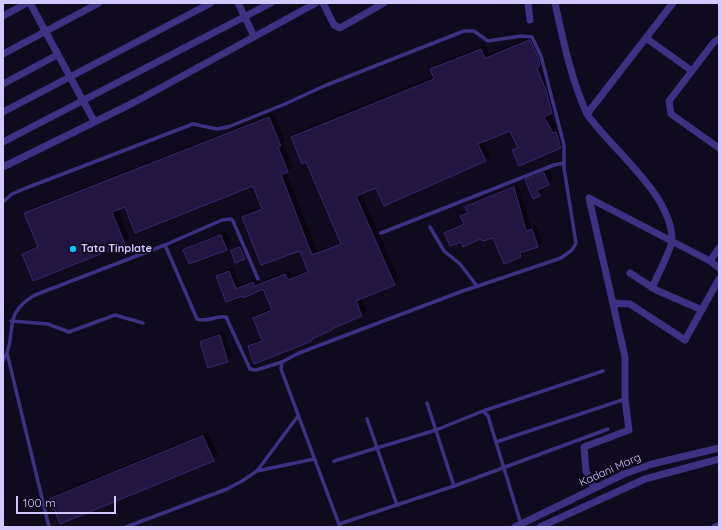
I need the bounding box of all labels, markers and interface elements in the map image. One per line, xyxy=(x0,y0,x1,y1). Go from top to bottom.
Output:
place label: Tata Tinplate xyxy=(81,242,152,256)
marker: Tata Tinplate xyxy=(68,244,78,254)
street label: Kadani Marg xyxy=(577,451,643,489)
scale bar xyxy=(18,488,118,514)
text: 100 m xyxy=(23,495,56,510)

